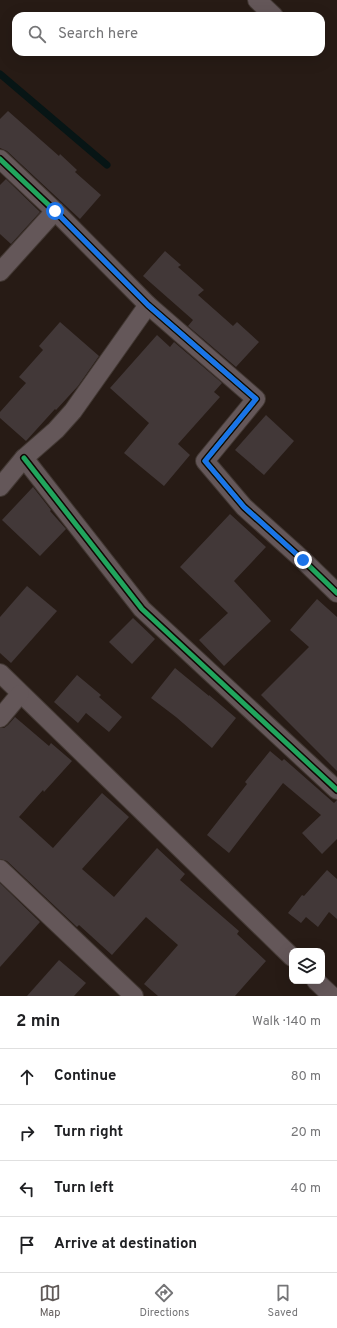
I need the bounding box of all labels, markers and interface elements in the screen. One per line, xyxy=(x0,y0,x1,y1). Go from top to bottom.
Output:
search box xyxy=(12,12,325,56)
icon: search xyxy=(26,23,48,45)
text: Search here xyxy=(58,25,138,44)
route start xyxy=(46,202,64,220)
route end xyxy=(294,551,312,569)
map controls xyxy=(289,948,325,984)
button: layers xyxy=(289,948,325,984)
text: 2 min xyxy=(16,1011,60,1033)
text: Walk · 140 m xyxy=(252,1014,321,1030)
icon: ahead xyxy=(16,1066,38,1088)
text: Continue xyxy=(54,1067,116,1086)
text: 80 m xyxy=(291,1069,321,1085)
icon: right xyxy=(16,1122,38,1144)
text: Turn right xyxy=(54,1123,123,1142)
text: 20 m xyxy=(291,1125,321,1141)
icon: left xyxy=(16,1178,38,1200)
text: Turn left xyxy=(54,1179,114,1198)
text: 40 m xyxy=(291,1181,321,1197)
icon: arrive xyxy=(16,1234,38,1256)
text: Arrive at destination xyxy=(54,1235,197,1254)
tab: Map xyxy=(39,1282,61,1320)
tab: Directions xyxy=(139,1282,189,1320)
tab: Saved xyxy=(268,1282,298,1320)

